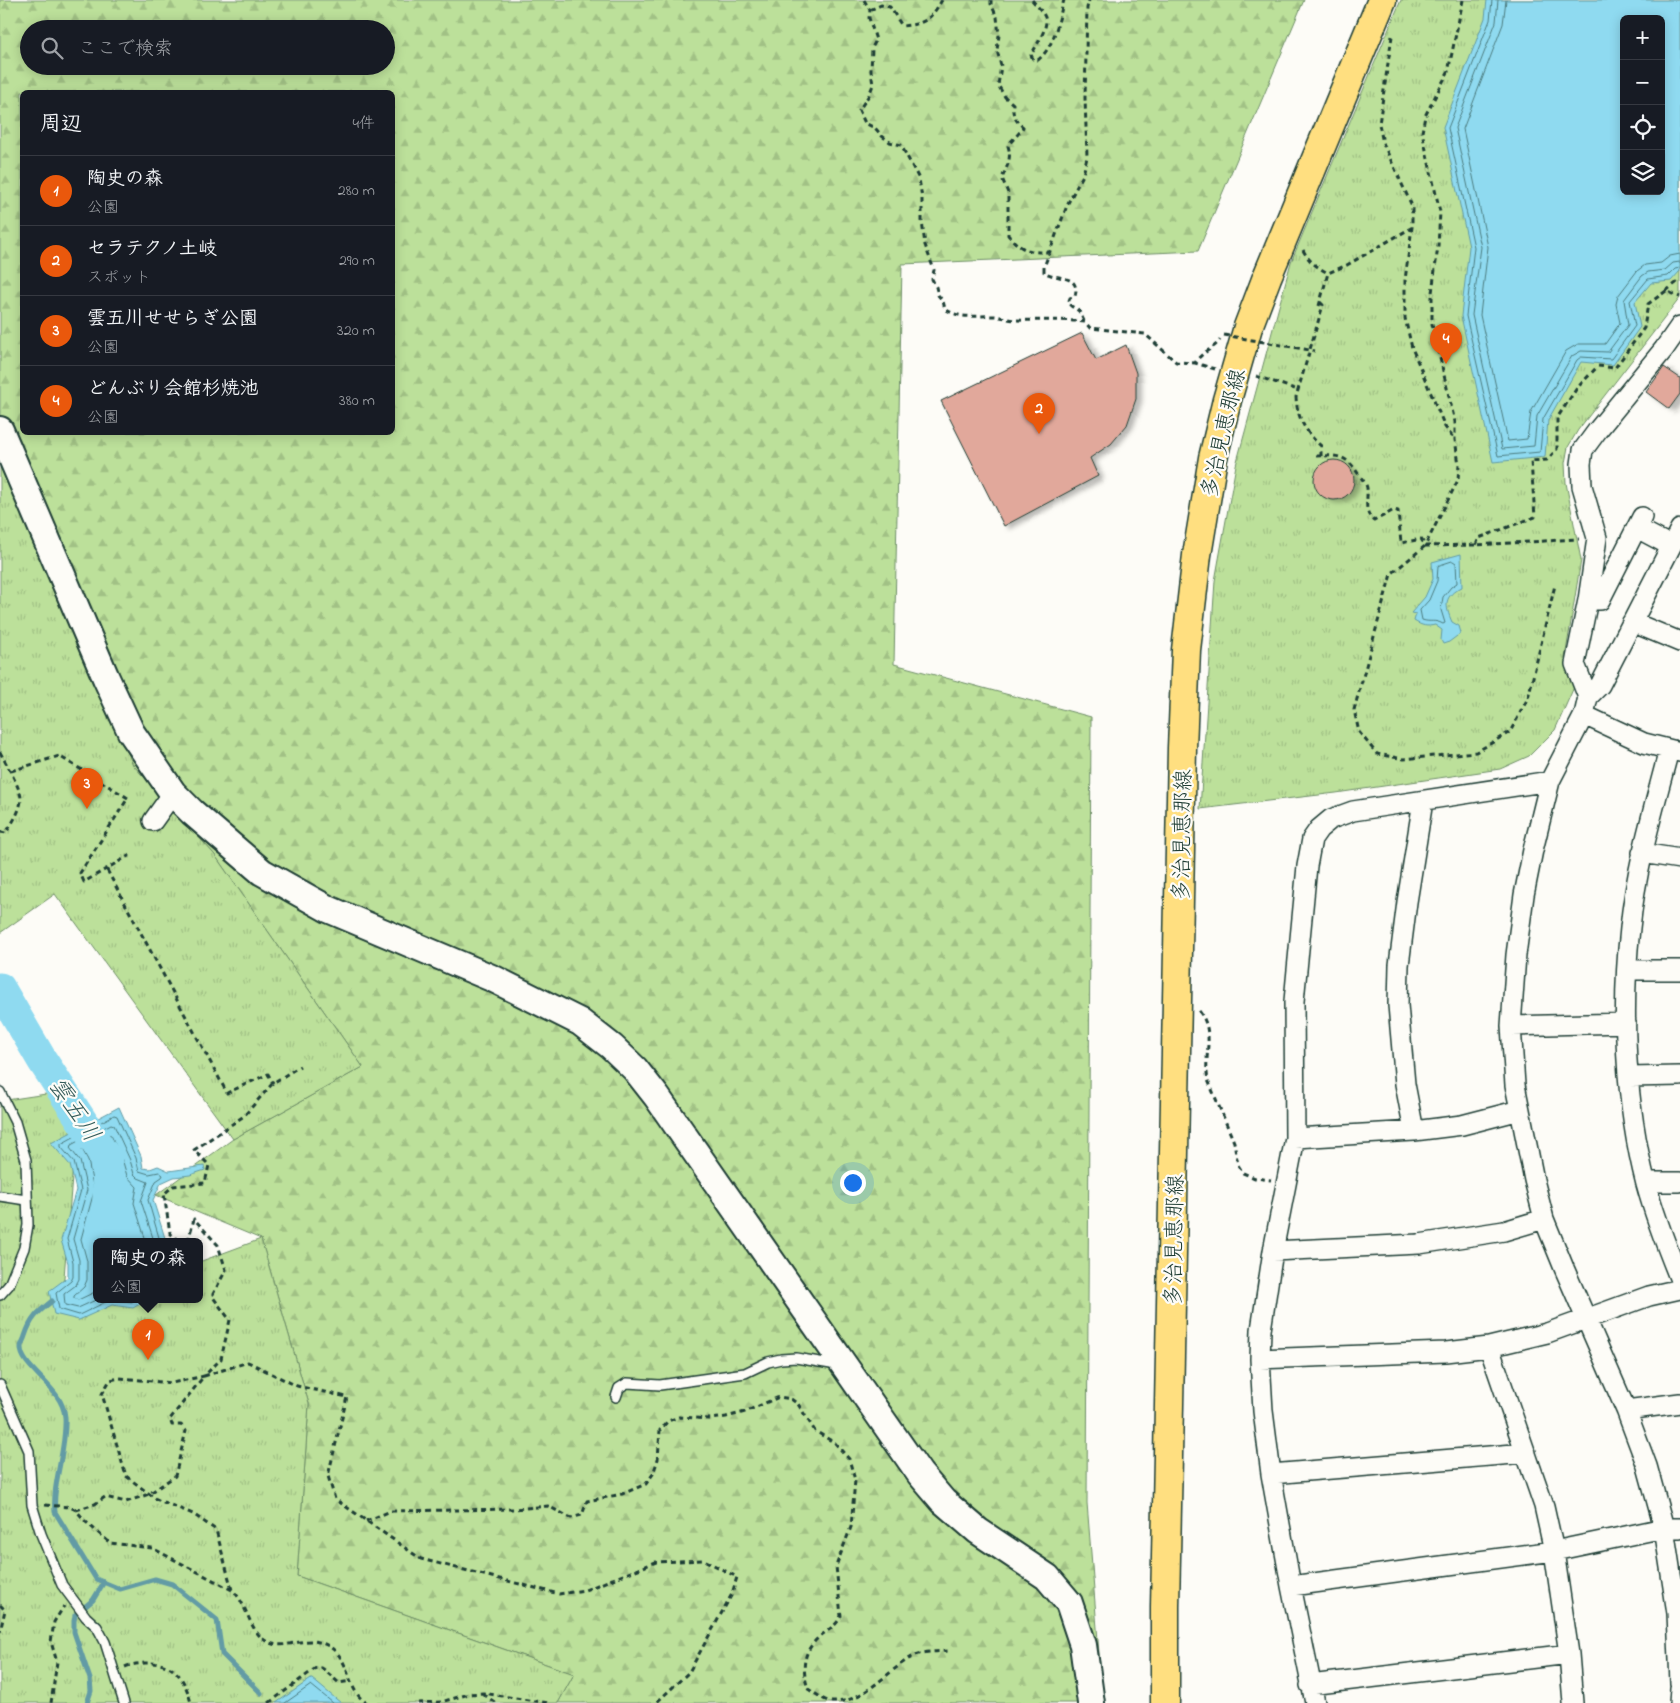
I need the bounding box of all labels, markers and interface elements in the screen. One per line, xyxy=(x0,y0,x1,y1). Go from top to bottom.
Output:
map controls xyxy=(1620,15,1665,195)
button: + xyxy=(1620,15,1665,60)
search box xyxy=(20,20,395,75)
icon: search xyxy=(38,34,66,62)
text: ここで検索 xyxy=(78,36,173,63)
button: − xyxy=(1620,60,1665,105)
button: locate xyxy=(1620,105,1665,150)
text: 周辺 xyxy=(40,110,82,140)
text: 4件 xyxy=(352,112,375,136)
button: layers xyxy=(1620,150,1665,195)
text: 陶史の森 xyxy=(87,166,163,193)
text: 1 xyxy=(53,179,59,203)
text: 280 m xyxy=(338,179,375,203)
text: 公園 xyxy=(87,196,119,220)
text: セラテクノ土岐 xyxy=(87,236,217,263)
text: 2 xyxy=(52,249,60,273)
text: 290 m xyxy=(339,249,375,273)
text: スポット xyxy=(87,266,151,290)
text: 雲五川せせらぎ公園 xyxy=(87,306,258,333)
text: 3 xyxy=(53,319,59,343)
text: 320 m xyxy=(337,319,375,343)
pin: 4 xyxy=(1430,323,1462,364)
text: 公園 xyxy=(87,336,119,360)
street label: 多治見恵那線 xyxy=(1194,366,1255,502)
text: どんぶり会館杉焼池 xyxy=(87,376,259,403)
text: 4 xyxy=(53,389,59,413)
text: 380 m xyxy=(339,389,375,413)
pin: 2 xyxy=(1023,393,1055,434)
text: 公園 xyxy=(87,406,119,430)
pin: 3 xyxy=(71,768,103,809)
street label: 多治見恵那線 xyxy=(1167,769,1201,901)
water label: 雲五川 xyxy=(38,1071,108,1150)
your location xyxy=(840,1170,866,1196)
street label: 多治見恵那線 xyxy=(1159,1174,1193,1306)
popup xyxy=(93,1238,203,1303)
text: 陶史の森 xyxy=(110,1246,186,1273)
text: 公園 xyxy=(110,1276,142,1300)
pin: 1 xyxy=(132,1319,164,1360)

